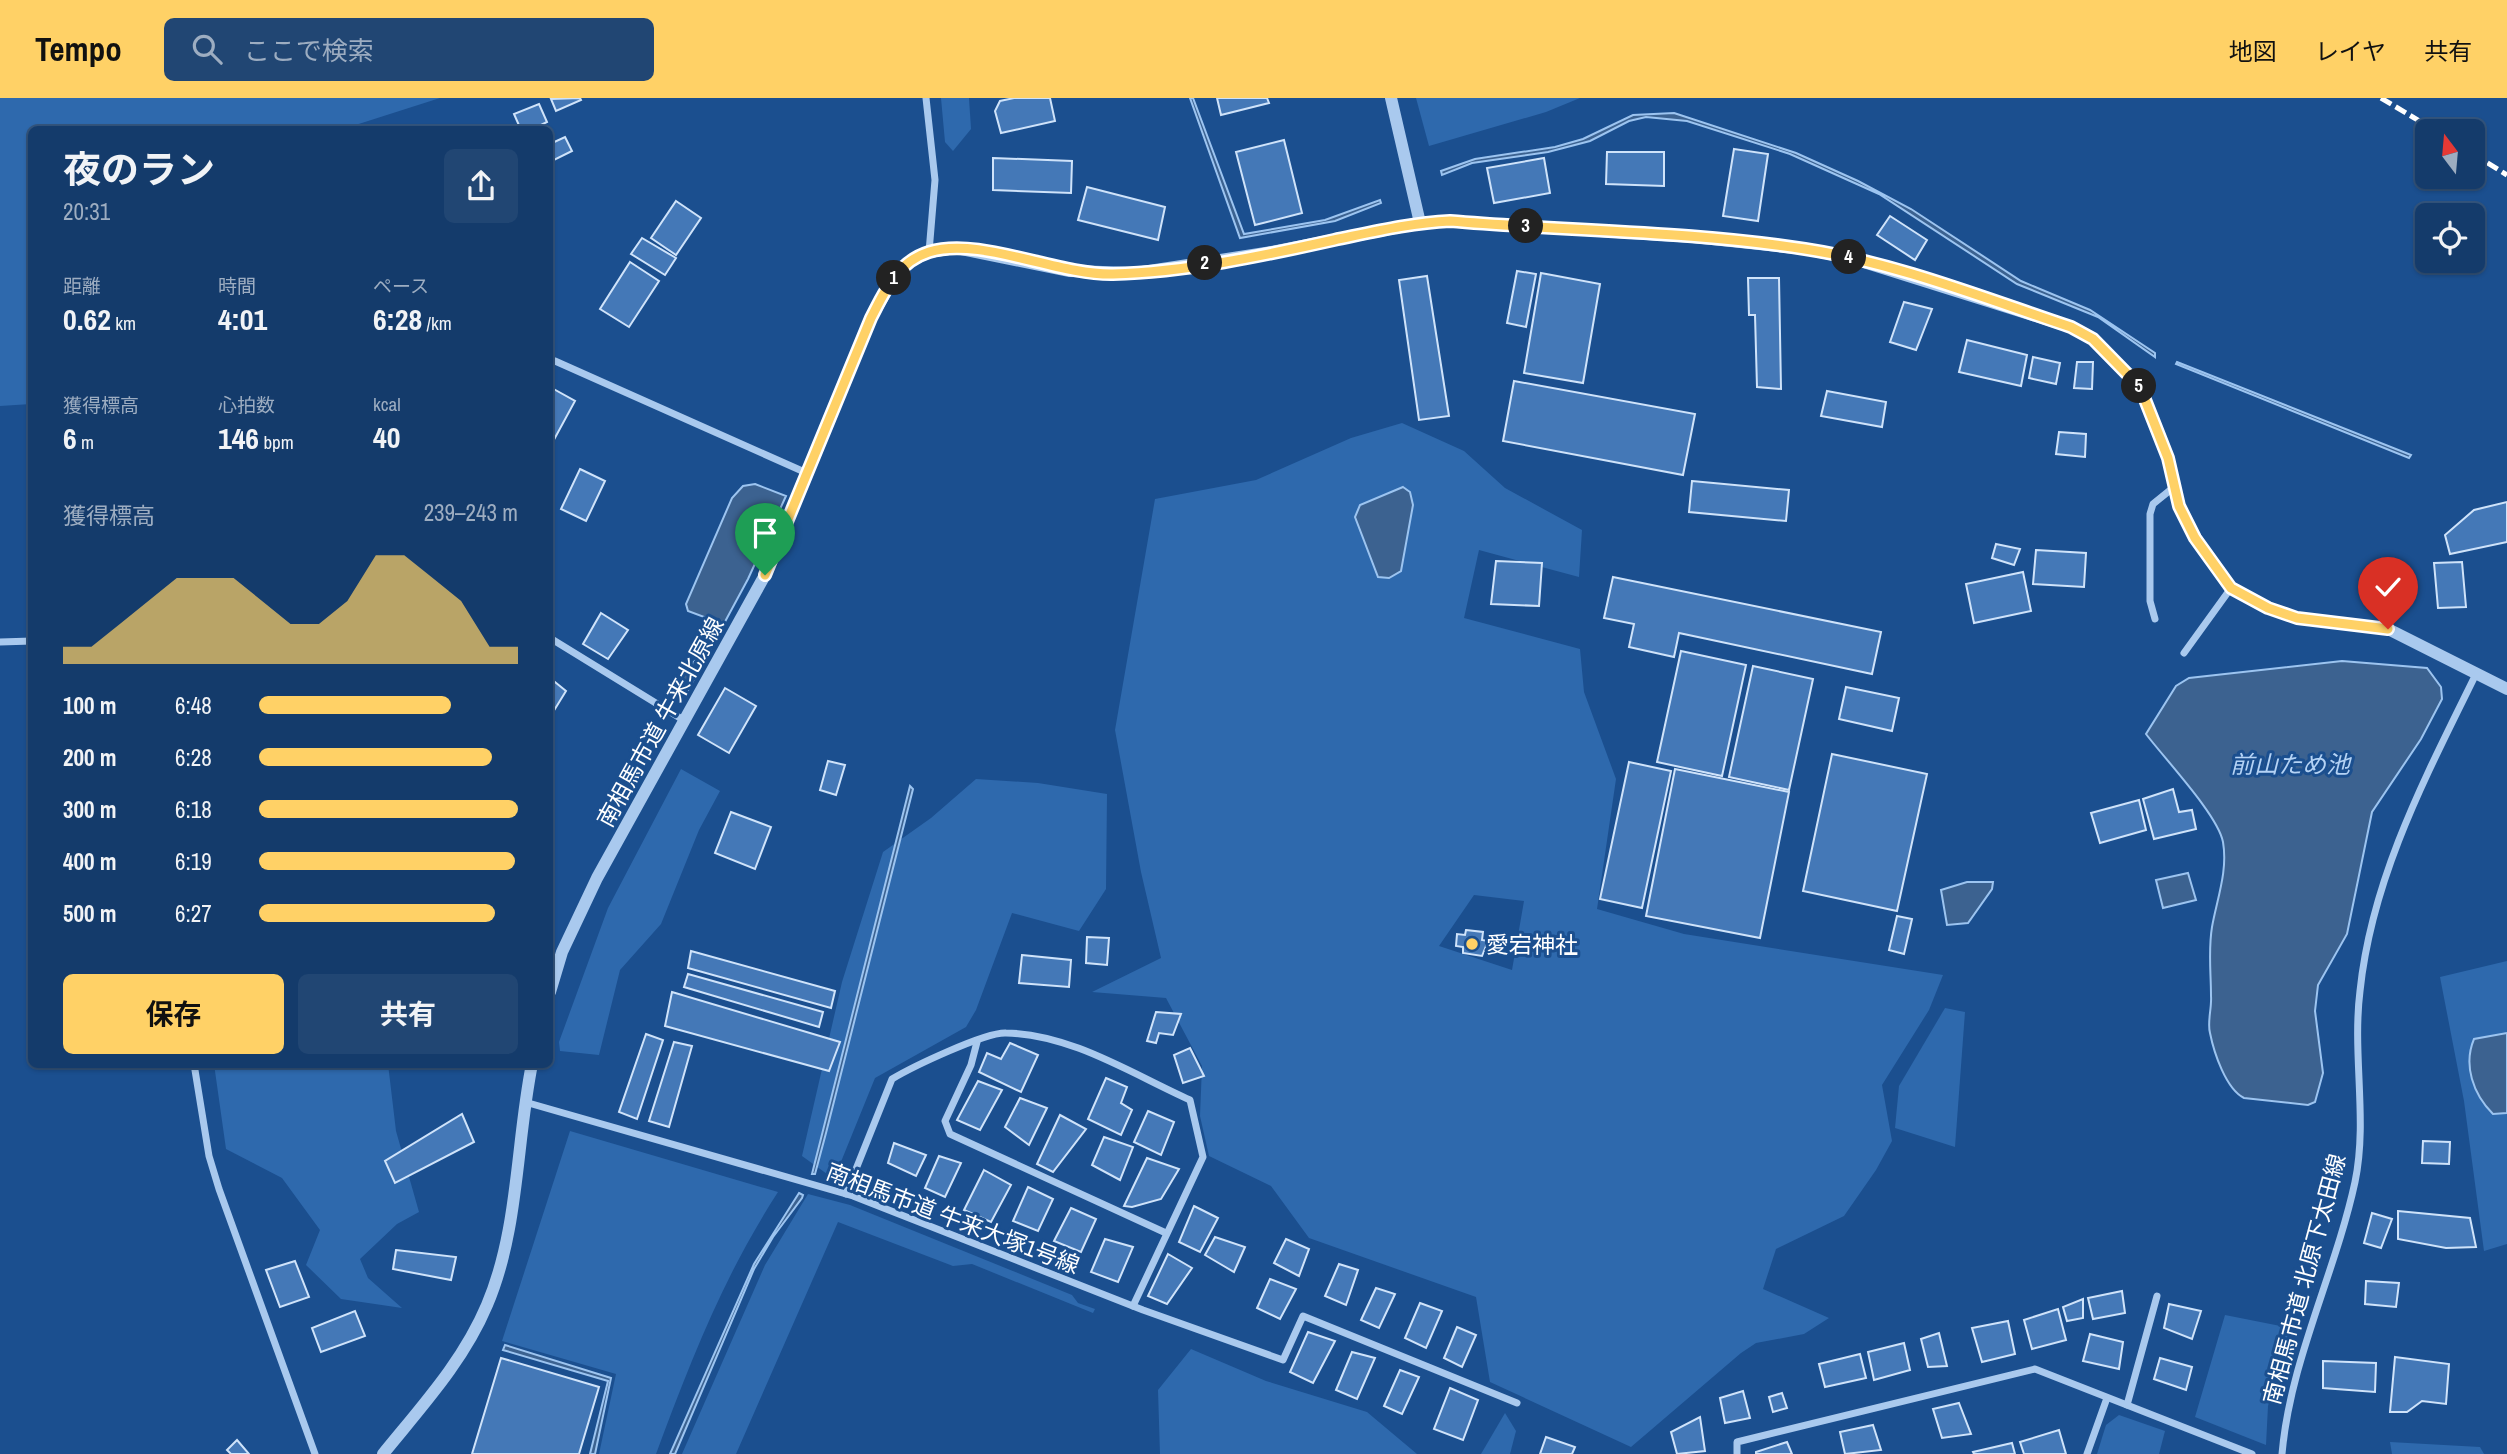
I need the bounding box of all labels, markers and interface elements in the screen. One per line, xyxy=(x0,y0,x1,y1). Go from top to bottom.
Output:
search box xyxy=(164,18,654,81)
text: Tempo xyxy=(35,27,122,71)
icon: search xyxy=(188,30,226,68)
text: ここで検索 xyxy=(244,33,374,68)
text: 地図 xyxy=(2229,35,2277,67)
text: レイヤ xyxy=(2315,35,2386,67)
text: 共有 xyxy=(2424,35,2472,67)
north arrow xyxy=(2415,119,2485,189)
map controls xyxy=(2415,119,2485,273)
text: 夜のラン xyxy=(63,144,215,195)
button: share xyxy=(444,149,518,223)
text: 20:31 xyxy=(63,196,110,227)
button: locate xyxy=(2415,203,2485,273)
pin: 3 xyxy=(1508,208,1544,244)
text: 3 xyxy=(1521,212,1530,238)
pin: 4 xyxy=(1832,240,1867,274)
text: 4 xyxy=(1844,243,1853,269)
pin: 2 xyxy=(1188,246,1222,280)
text: 2 xyxy=(1200,249,1209,275)
pin: 1 xyxy=(876,260,912,296)
text: 1 xyxy=(889,264,898,290)
text: 距離 xyxy=(63,273,101,299)
text: 時間 xyxy=(218,273,256,299)
text: ペース xyxy=(373,273,429,299)
text: 0.62 xyxy=(63,299,111,339)
text: 4:01 xyxy=(218,299,267,339)
text: 6:28 xyxy=(373,299,422,339)
text: km xyxy=(111,310,136,336)
text: /km xyxy=(422,310,452,336)
pin: 5 xyxy=(2122,368,2156,404)
text: 5 xyxy=(2134,372,2143,398)
text: kcal xyxy=(373,391,401,417)
text: 獲得標高 xyxy=(63,392,139,418)
text: 心拍数 xyxy=(218,392,275,418)
text: 40 xyxy=(373,417,400,457)
text: 6 xyxy=(63,418,77,458)
text: 146 xyxy=(218,418,259,458)
text: m xyxy=(77,429,94,455)
text: bpm xyxy=(259,429,294,455)
text: 239–243 m xyxy=(424,497,518,528)
text: 獲得標高 xyxy=(63,500,155,531)
pin xyxy=(735,503,795,575)
icon: arrive xyxy=(746,514,784,552)
pin xyxy=(2358,557,2418,629)
icon: check xyxy=(2369,568,2407,606)
street label: 南相馬市道 牛来北原線 xyxy=(589,612,731,832)
text: 100 m xyxy=(63,690,116,721)
text: 6:48 xyxy=(175,690,212,721)
text: 200 m xyxy=(63,742,116,773)
text: 6:28 xyxy=(175,742,212,773)
water label: 前山ため池 xyxy=(2230,748,2352,780)
text: 300 m xyxy=(63,794,116,825)
text: 6:18 xyxy=(175,794,212,825)
text: 400 m xyxy=(63,846,116,877)
text: 6:19 xyxy=(175,846,212,877)
text: 500 m xyxy=(63,898,116,929)
text: 6:27 xyxy=(175,898,212,929)
place label: 愛宕神社 xyxy=(1486,929,1578,960)
marker: 愛宕神社 xyxy=(1464,936,1480,952)
button: 保存 xyxy=(63,974,284,1054)
button: 共有 xyxy=(298,974,518,1054)
street label: 南相馬市道 北原下太田線 xyxy=(2256,1150,2352,1408)
street label: 南相馬市道 牛来大塚1号線 xyxy=(822,1155,1084,1281)

